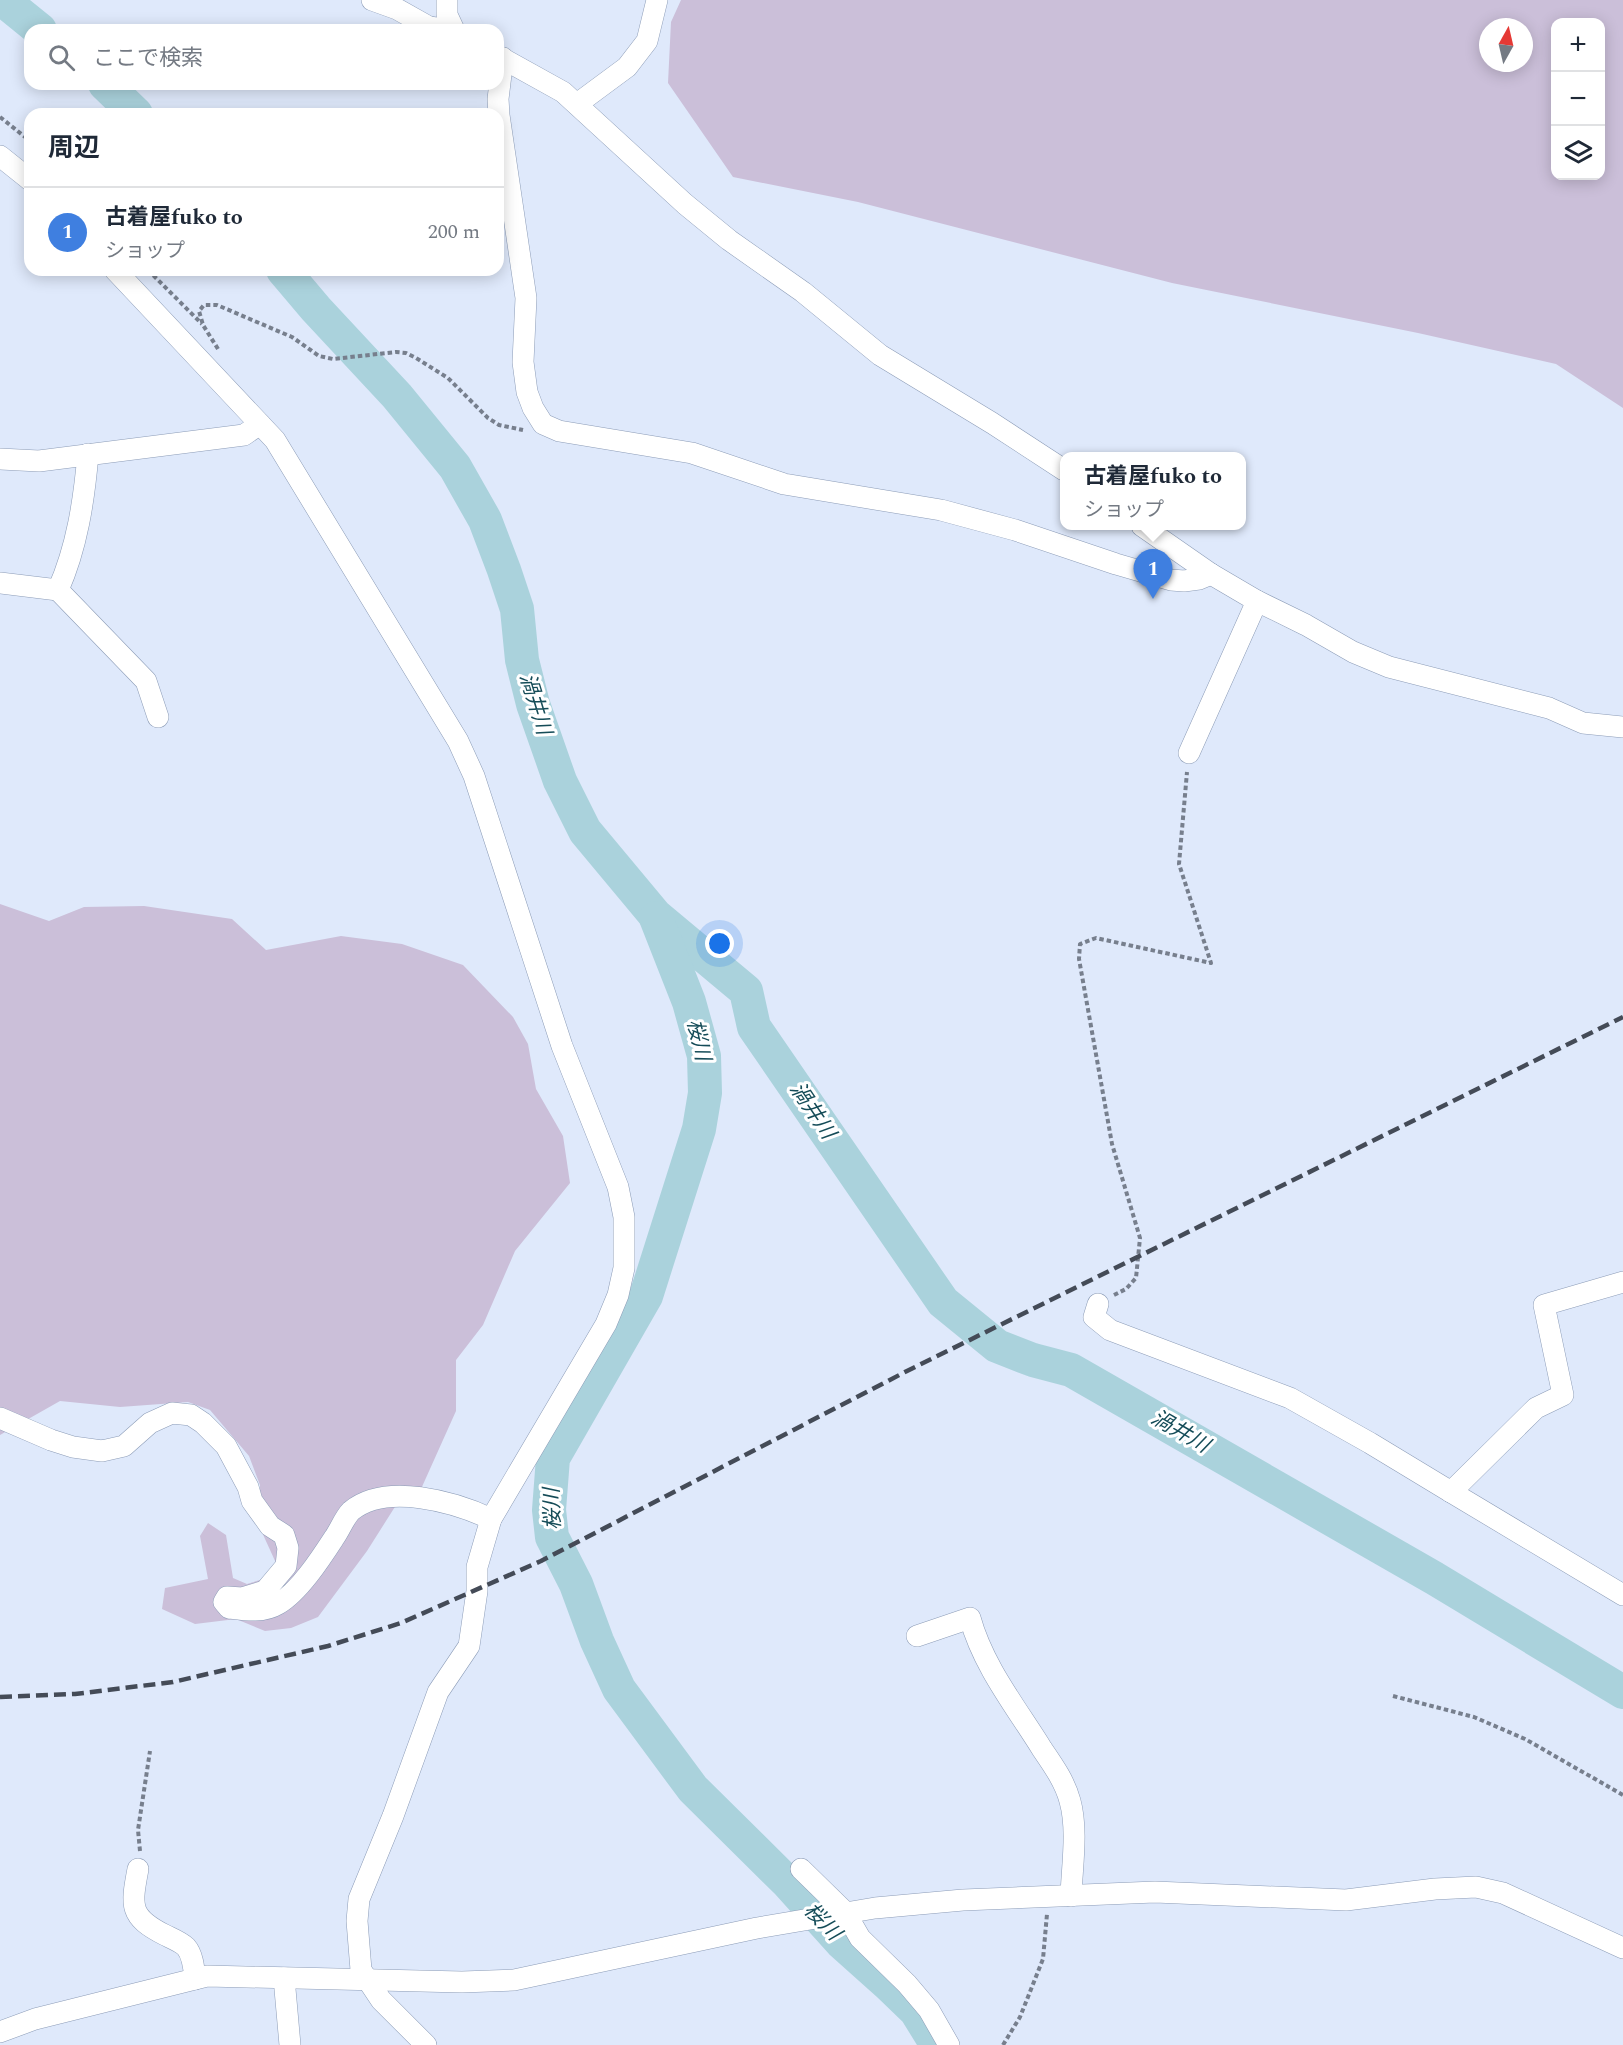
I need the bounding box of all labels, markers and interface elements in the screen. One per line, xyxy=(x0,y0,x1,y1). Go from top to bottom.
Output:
north arrow xyxy=(1479,18,1533,72)
map controls xyxy=(1551,18,1605,180)
button: + xyxy=(1551,18,1605,72)
search box xyxy=(24,24,504,90)
icon: search xyxy=(45,41,78,74)
text: ここで検索 xyxy=(93,42,203,75)
button: − xyxy=(1551,72,1605,126)
button: layers xyxy=(1551,126,1605,180)
text: 周辺 xyxy=(48,128,100,168)
text: 古着屋fuko to xyxy=(105,201,243,234)
text: 1 xyxy=(62,217,73,247)
text: 200 m xyxy=(428,217,480,247)
text: ショップ xyxy=(105,236,185,266)
popup xyxy=(1060,452,1246,530)
text: 古着屋fuko to xyxy=(1084,460,1222,493)
text: ショップ xyxy=(1084,495,1164,525)
pin: 1 xyxy=(1134,550,1172,599)
water label: 渦井川 xyxy=(510,669,560,741)
your location xyxy=(705,929,734,958)
water label: 桜川 xyxy=(678,1016,719,1066)
water label: 渦井川 xyxy=(781,1076,844,1148)
water label: 渦井川 xyxy=(1145,1402,1217,1463)
water label: 桜川 xyxy=(536,1485,570,1531)
water label: 桜川 xyxy=(796,1896,849,1950)

